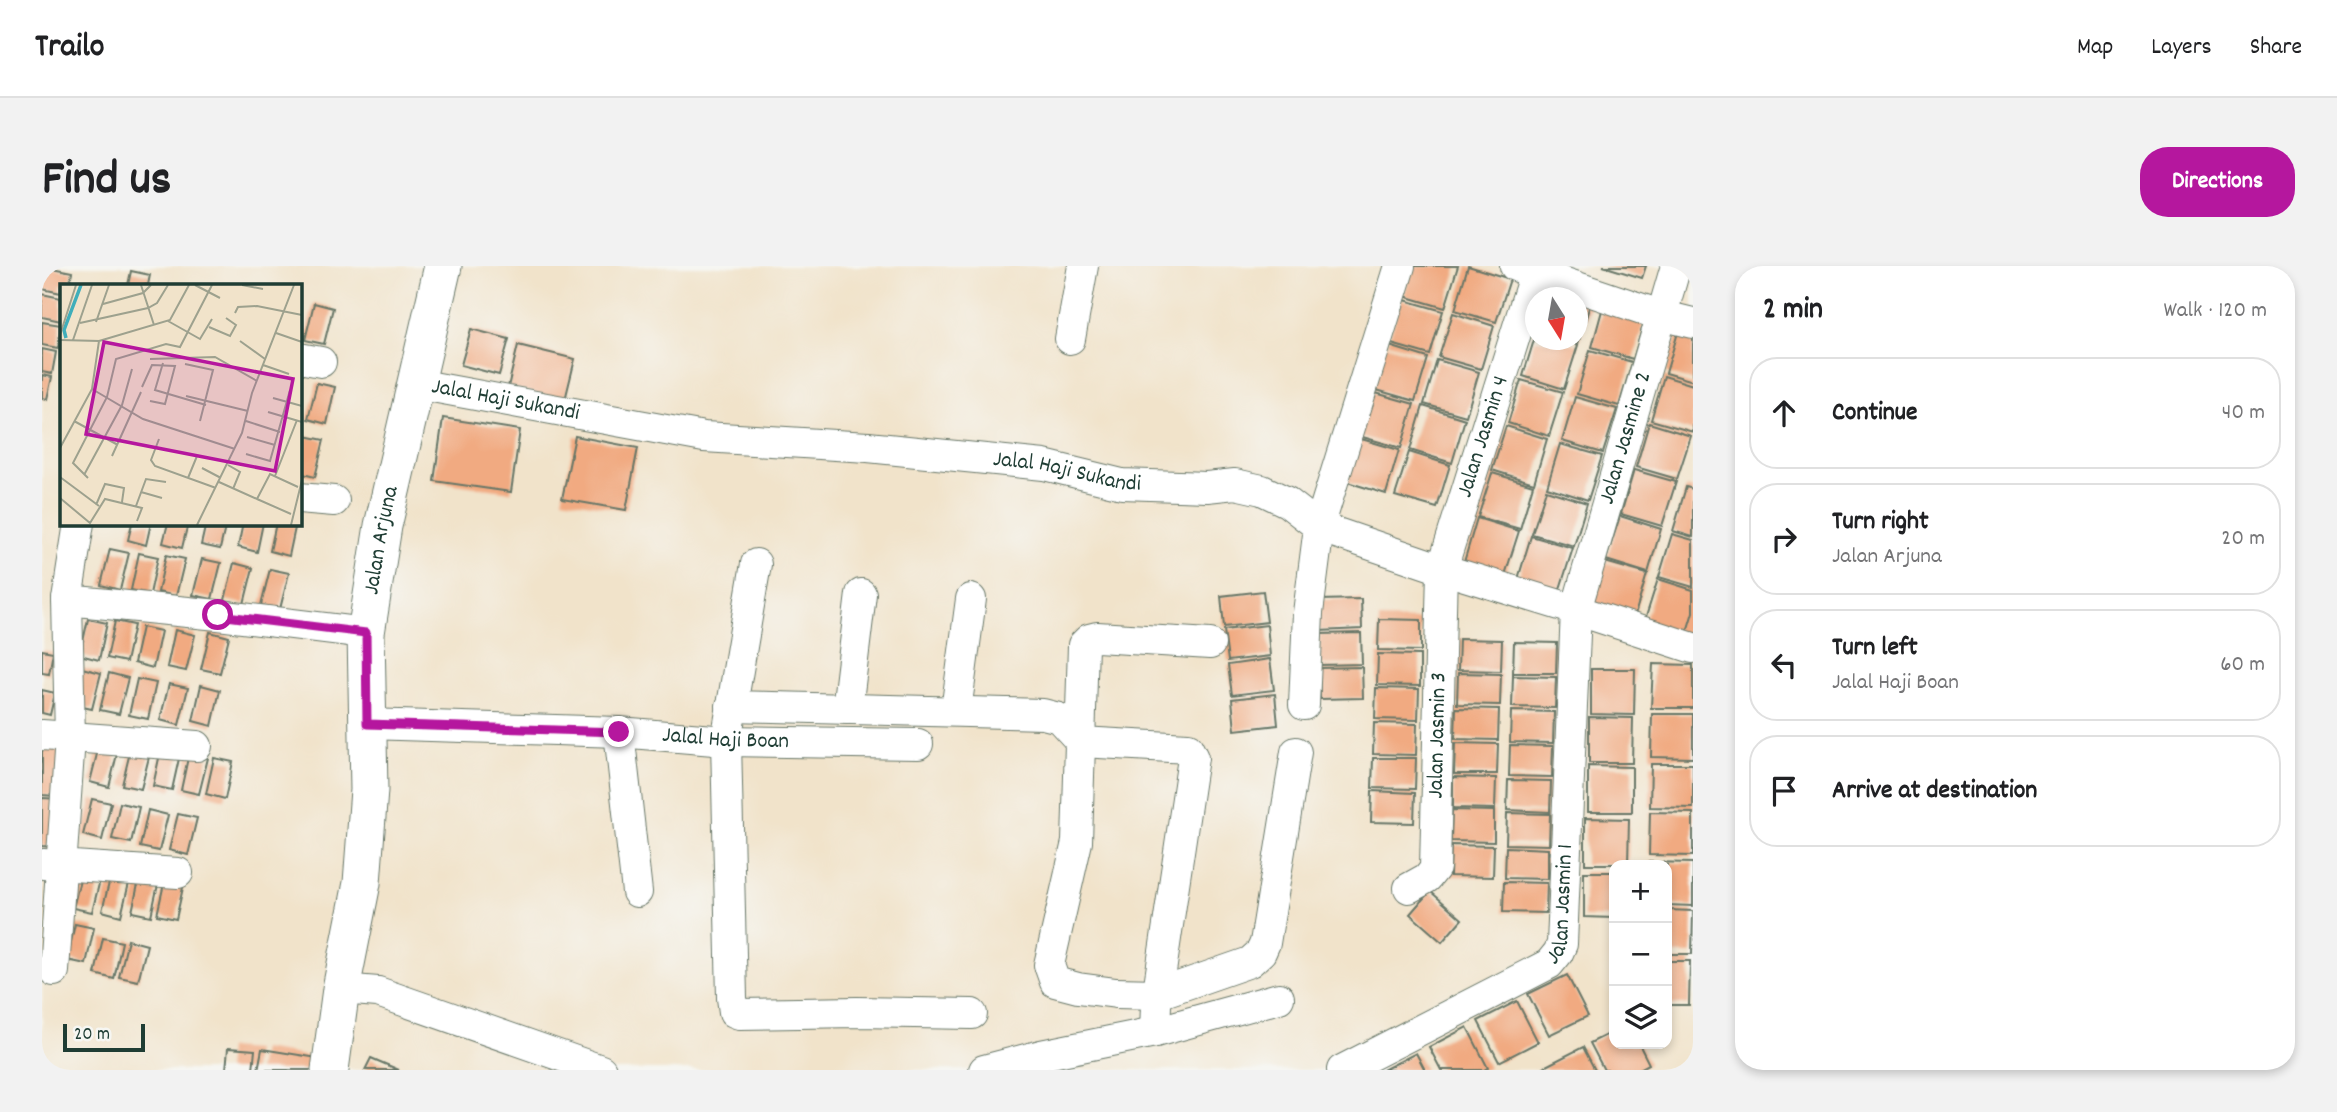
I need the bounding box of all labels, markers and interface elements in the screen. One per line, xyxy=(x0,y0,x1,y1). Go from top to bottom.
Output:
text: Trailo xyxy=(35,25,105,72)
text: Map xyxy=(2077,31,2113,65)
text: Layers xyxy=(2151,31,2212,65)
text: Share xyxy=(2250,31,2302,65)
text: Find us xyxy=(42,147,171,217)
button: Directions xyxy=(2140,147,2295,217)
inset map xyxy=(60,284,301,525)
north arrow xyxy=(1525,287,1588,350)
text: 2 min xyxy=(1763,290,1823,333)
text: Walk · 120 m xyxy=(2164,295,2267,328)
street label: Jalan Jasmine 2 xyxy=(1591,368,1661,508)
street label: Jalal Haji Sukandi xyxy=(429,371,582,430)
street label: Jalan Jasmin 4 xyxy=(1449,372,1518,502)
icon: ahead xyxy=(1765,394,1803,432)
text: Continue xyxy=(1832,395,1917,432)
text: 40 m xyxy=(2222,397,2265,430)
street label: Jalal Haji Sukandi xyxy=(991,443,1141,501)
street label: Jalan Arjuna xyxy=(356,482,408,597)
text: Turn right xyxy=(1832,504,1929,541)
icon: right xyxy=(1765,520,1803,558)
text: 20 m xyxy=(2221,523,2265,556)
text: Jalan Arjuna xyxy=(1832,541,1942,574)
route start xyxy=(202,599,233,630)
text: Turn left xyxy=(1832,630,1918,667)
icon: left xyxy=(1765,646,1803,684)
text: 60 m xyxy=(2220,649,2265,682)
text: Jalal Haji Boan xyxy=(1832,667,1959,700)
street label: Jalan Jasmin 3 xyxy=(1420,672,1456,799)
route end xyxy=(603,716,634,747)
street label: Jalal Haji Boan xyxy=(661,719,789,758)
icon: arrive xyxy=(1765,772,1803,810)
text: Arrive at destination xyxy=(1832,773,2037,810)
street label: Jalan Jasmin 1 xyxy=(1538,843,1583,972)
map controls xyxy=(1609,860,1672,1049)
button: + xyxy=(1609,860,1672,923)
button: − xyxy=(1609,923,1672,986)
button: layers xyxy=(1609,986,1672,1049)
scale bar xyxy=(63,1021,145,1053)
text: 20 m xyxy=(74,1022,110,1049)

